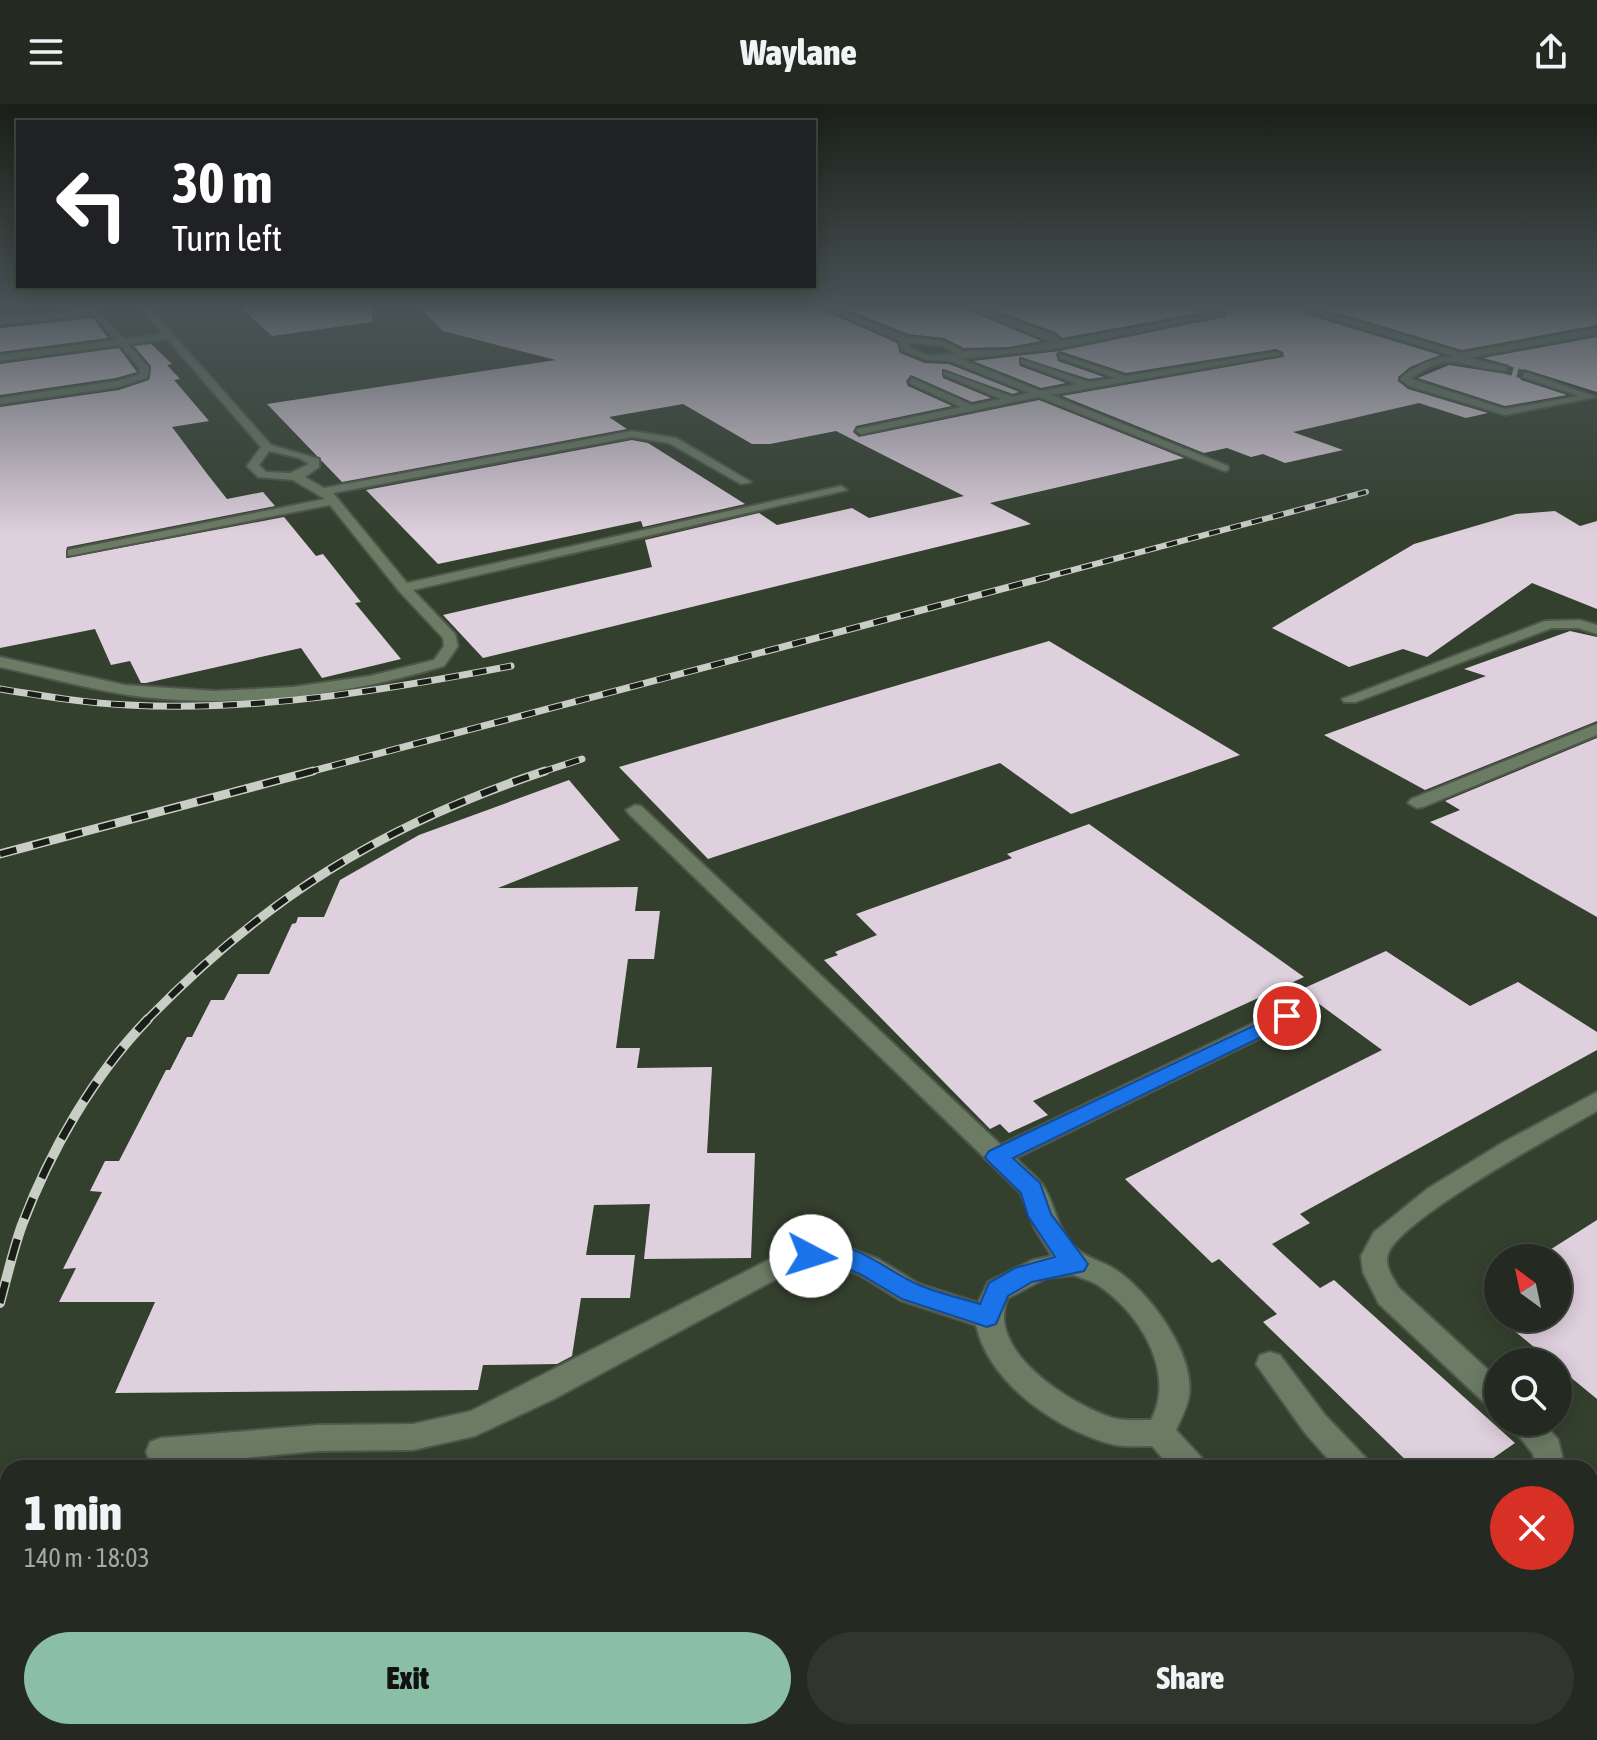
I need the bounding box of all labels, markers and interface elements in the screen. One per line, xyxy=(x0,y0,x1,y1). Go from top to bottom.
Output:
icon: menu xyxy=(24,30,68,74)
icon: share xyxy=(1529,30,1573,74)
text: Waylane xyxy=(740,31,857,73)
text: 30 m xyxy=(172,151,273,215)
icon: left xyxy=(40,152,144,256)
text: Turn left xyxy=(172,217,282,259)
pin xyxy=(1253,982,1321,1050)
icon: arrive xyxy=(1265,994,1309,1038)
position arrow xyxy=(769,1214,853,1298)
north arrow xyxy=(1484,1244,1572,1332)
map controls xyxy=(1484,1244,1572,1436)
button: search xyxy=(1484,1348,1572,1436)
text: 1 min xyxy=(24,1485,122,1540)
button: close xyxy=(1490,1486,1574,1570)
text: 140 m · 18:03 xyxy=(24,1543,150,1573)
button: Exit xyxy=(24,1632,791,1724)
button: Share xyxy=(807,1632,1574,1724)

